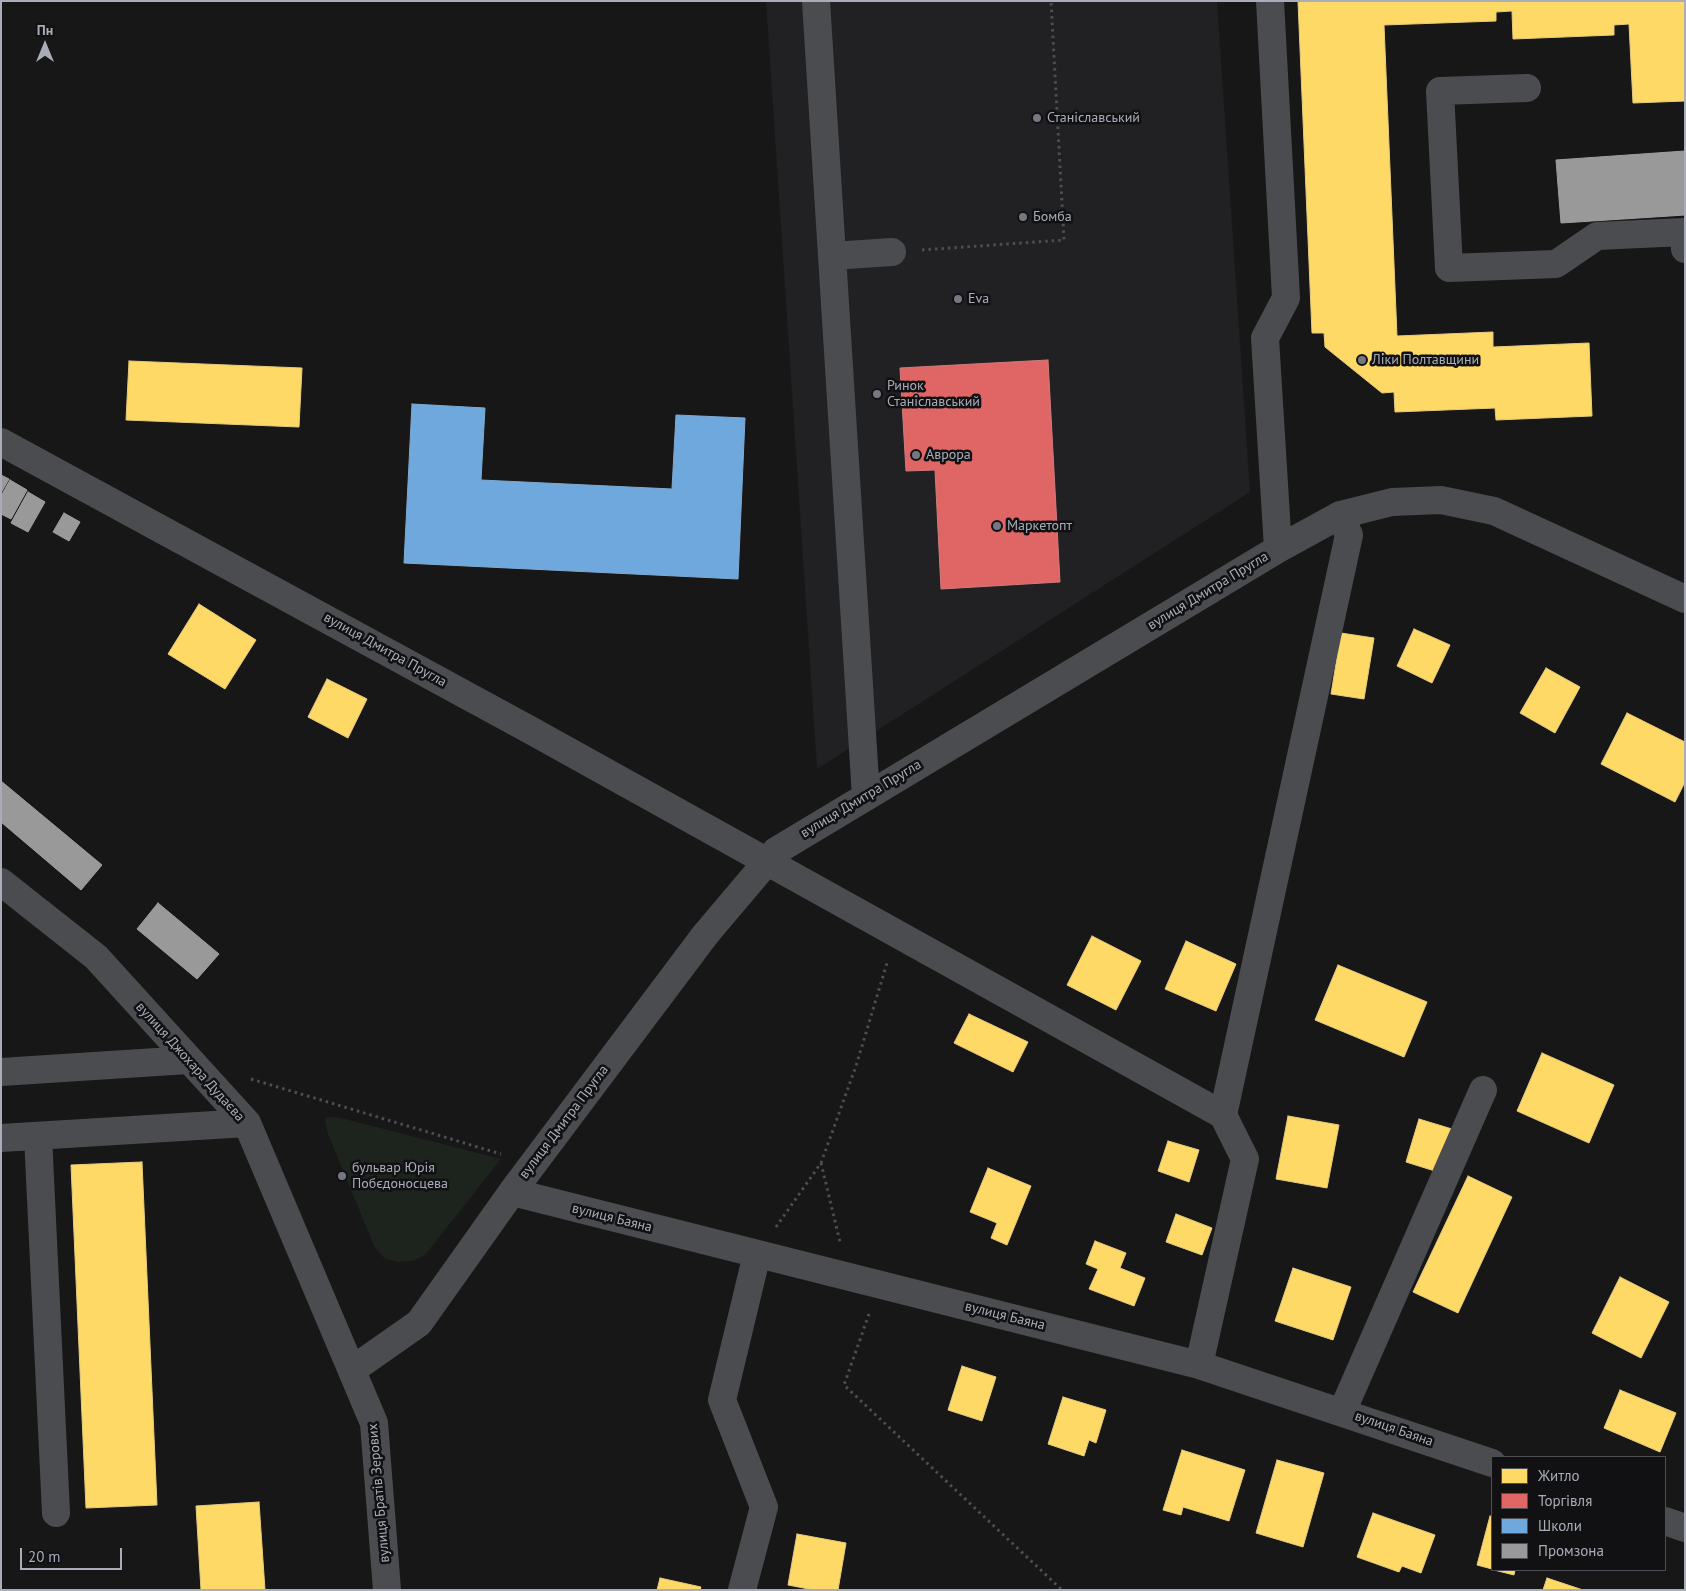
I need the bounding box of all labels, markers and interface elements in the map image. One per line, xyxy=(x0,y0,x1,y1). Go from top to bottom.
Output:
north arrow xyxy=(20,20,70,70)
text: Пн xyxy=(37,21,53,39)
place label: Станіславський xyxy=(1047,110,1140,126)
marker: Станіславський xyxy=(1031,112,1043,124)
place label: Бомба xyxy=(1033,209,1072,225)
marker: Бомба xyxy=(1017,211,1029,223)
place label: Eva xyxy=(968,291,989,307)
marker: Eva xyxy=(952,293,964,305)
place label: Ліки Полтавщини xyxy=(1372,352,1479,368)
marker: Ліки Полтавщини xyxy=(1356,354,1368,366)
place label: Ринок Станіславський xyxy=(887,378,980,411)
marker: Ринок Станіславський xyxy=(871,388,883,400)
place label: Аврора xyxy=(926,447,971,463)
marker: Аврора xyxy=(910,449,922,461)
place label: Маркетопт xyxy=(1007,518,1072,534)
marker: Маркетопт xyxy=(991,520,1003,532)
street label: вулиця Дмитра Пругла xyxy=(1145,548,1271,634)
street label: вулиця Дмитра Пругла xyxy=(321,609,449,691)
street label: вулиця Дмитра Пругла xyxy=(798,756,924,842)
street label: вулиця Джохара Дудаєва xyxy=(132,999,248,1125)
street label: вулиця Дмитра Пругла xyxy=(516,1062,612,1182)
place label: бульвар Юрія Побєдоносцева xyxy=(352,1160,448,1192)
marker: бульвар Юрія Побєдоносцева xyxy=(336,1170,348,1182)
street label: вулиця Баяна xyxy=(570,1200,654,1236)
street label: вулиця Баяна xyxy=(963,1298,1047,1334)
street label: вулиця Баяна xyxy=(1353,1408,1435,1450)
street label: вулиця Братів Зерових xyxy=(365,1423,393,1563)
legend xyxy=(1491,1456,1666,1571)
text: Житло xyxy=(1538,1466,1580,1485)
text: Торгівля xyxy=(1538,1491,1592,1510)
text: Школи xyxy=(1538,1516,1582,1535)
scale bar xyxy=(22,1538,125,1570)
text: Промзона xyxy=(1538,1541,1604,1560)
text: 20 m xyxy=(28,1547,61,1566)

